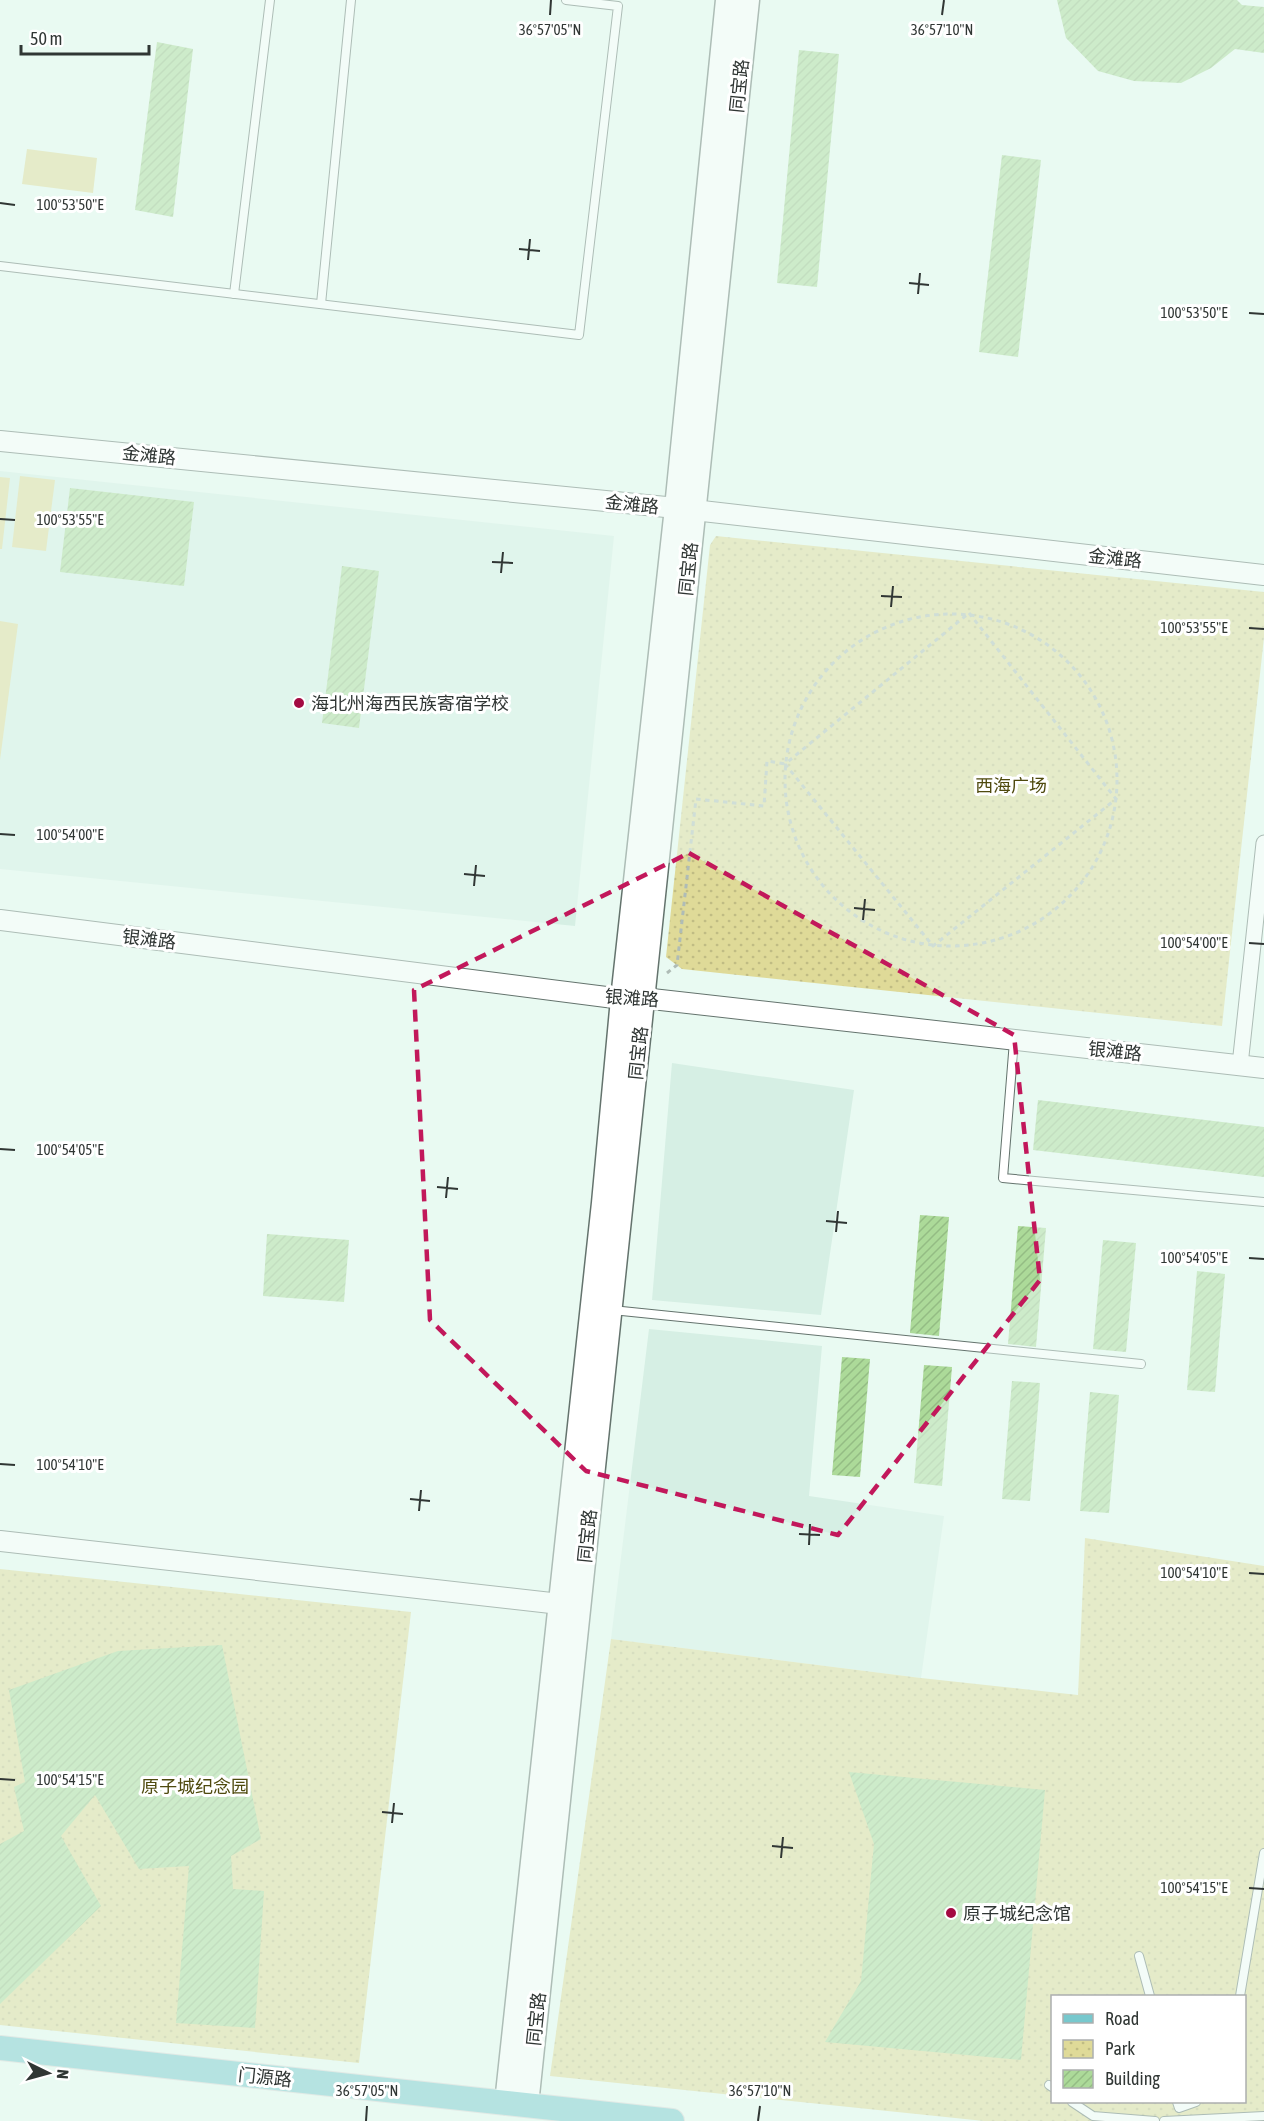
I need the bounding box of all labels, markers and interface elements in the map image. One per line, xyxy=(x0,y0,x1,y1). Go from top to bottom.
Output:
scale bar xyxy=(21,18,148,56)
text: 36°57'05"N xyxy=(519,21,581,38)
text: 36°57'10"N xyxy=(911,21,973,38)
text: 50 m xyxy=(30,28,62,49)
street label: 同宝路 xyxy=(726,58,752,114)
text: 100°53'50"E xyxy=(36,196,104,213)
text: 100°53'50"E xyxy=(1160,304,1228,321)
street label: 金滩路 xyxy=(121,442,177,468)
street label: 金滩路 xyxy=(604,491,660,517)
text: 100°53'55"E xyxy=(36,511,104,528)
street label: 同宝路 xyxy=(675,541,701,597)
street label: 金滩路 xyxy=(1087,545,1143,571)
text: 100°53'55"E xyxy=(1160,619,1228,636)
place label: 海北州海西民族寄宿学校 xyxy=(311,693,509,714)
marker: 海北州海西民族寄宿学校 xyxy=(292,696,306,710)
park label: 西海广场 xyxy=(975,775,1047,796)
text: 100°54'00"E xyxy=(36,826,104,843)
street label: 银滩路 xyxy=(121,925,177,953)
text: 100°54'00"E xyxy=(1160,934,1228,951)
street label: 银滩路 xyxy=(604,986,660,1010)
street label: 同宝路 xyxy=(625,1025,651,1081)
street label: 银滩路 xyxy=(1087,1038,1143,1064)
text: 100°54'05"E xyxy=(36,1141,104,1158)
text: 100°54'05"E xyxy=(1160,1249,1228,1266)
text: 100°54'10"E xyxy=(36,1456,104,1473)
street label: 同宝路 xyxy=(574,1508,600,1564)
text: 100°54'10"E xyxy=(1160,1564,1228,1581)
text: 100°54'15"E xyxy=(36,1771,104,1788)
park label: 原子城纪念园 xyxy=(141,1776,249,1797)
text: 100°54'15"E xyxy=(1160,1879,1228,1896)
place label: 原子城纪念馆 xyxy=(963,1903,1071,1924)
marker: 原子城纪念馆 xyxy=(944,1906,958,1920)
street label: 同宝路 xyxy=(523,1991,549,2047)
legend xyxy=(1051,1995,1246,2103)
text: Road xyxy=(1105,2008,1139,2029)
text: Park xyxy=(1105,2038,1135,2059)
north arrow xyxy=(18,2043,78,2103)
street label: 门源路 xyxy=(237,2064,293,2090)
text: Building xyxy=(1105,2068,1160,2089)
text: N xyxy=(54,2069,72,2080)
text: 36°57'05"N xyxy=(336,2082,398,2099)
text: 36°57'10"N xyxy=(729,2082,791,2099)

